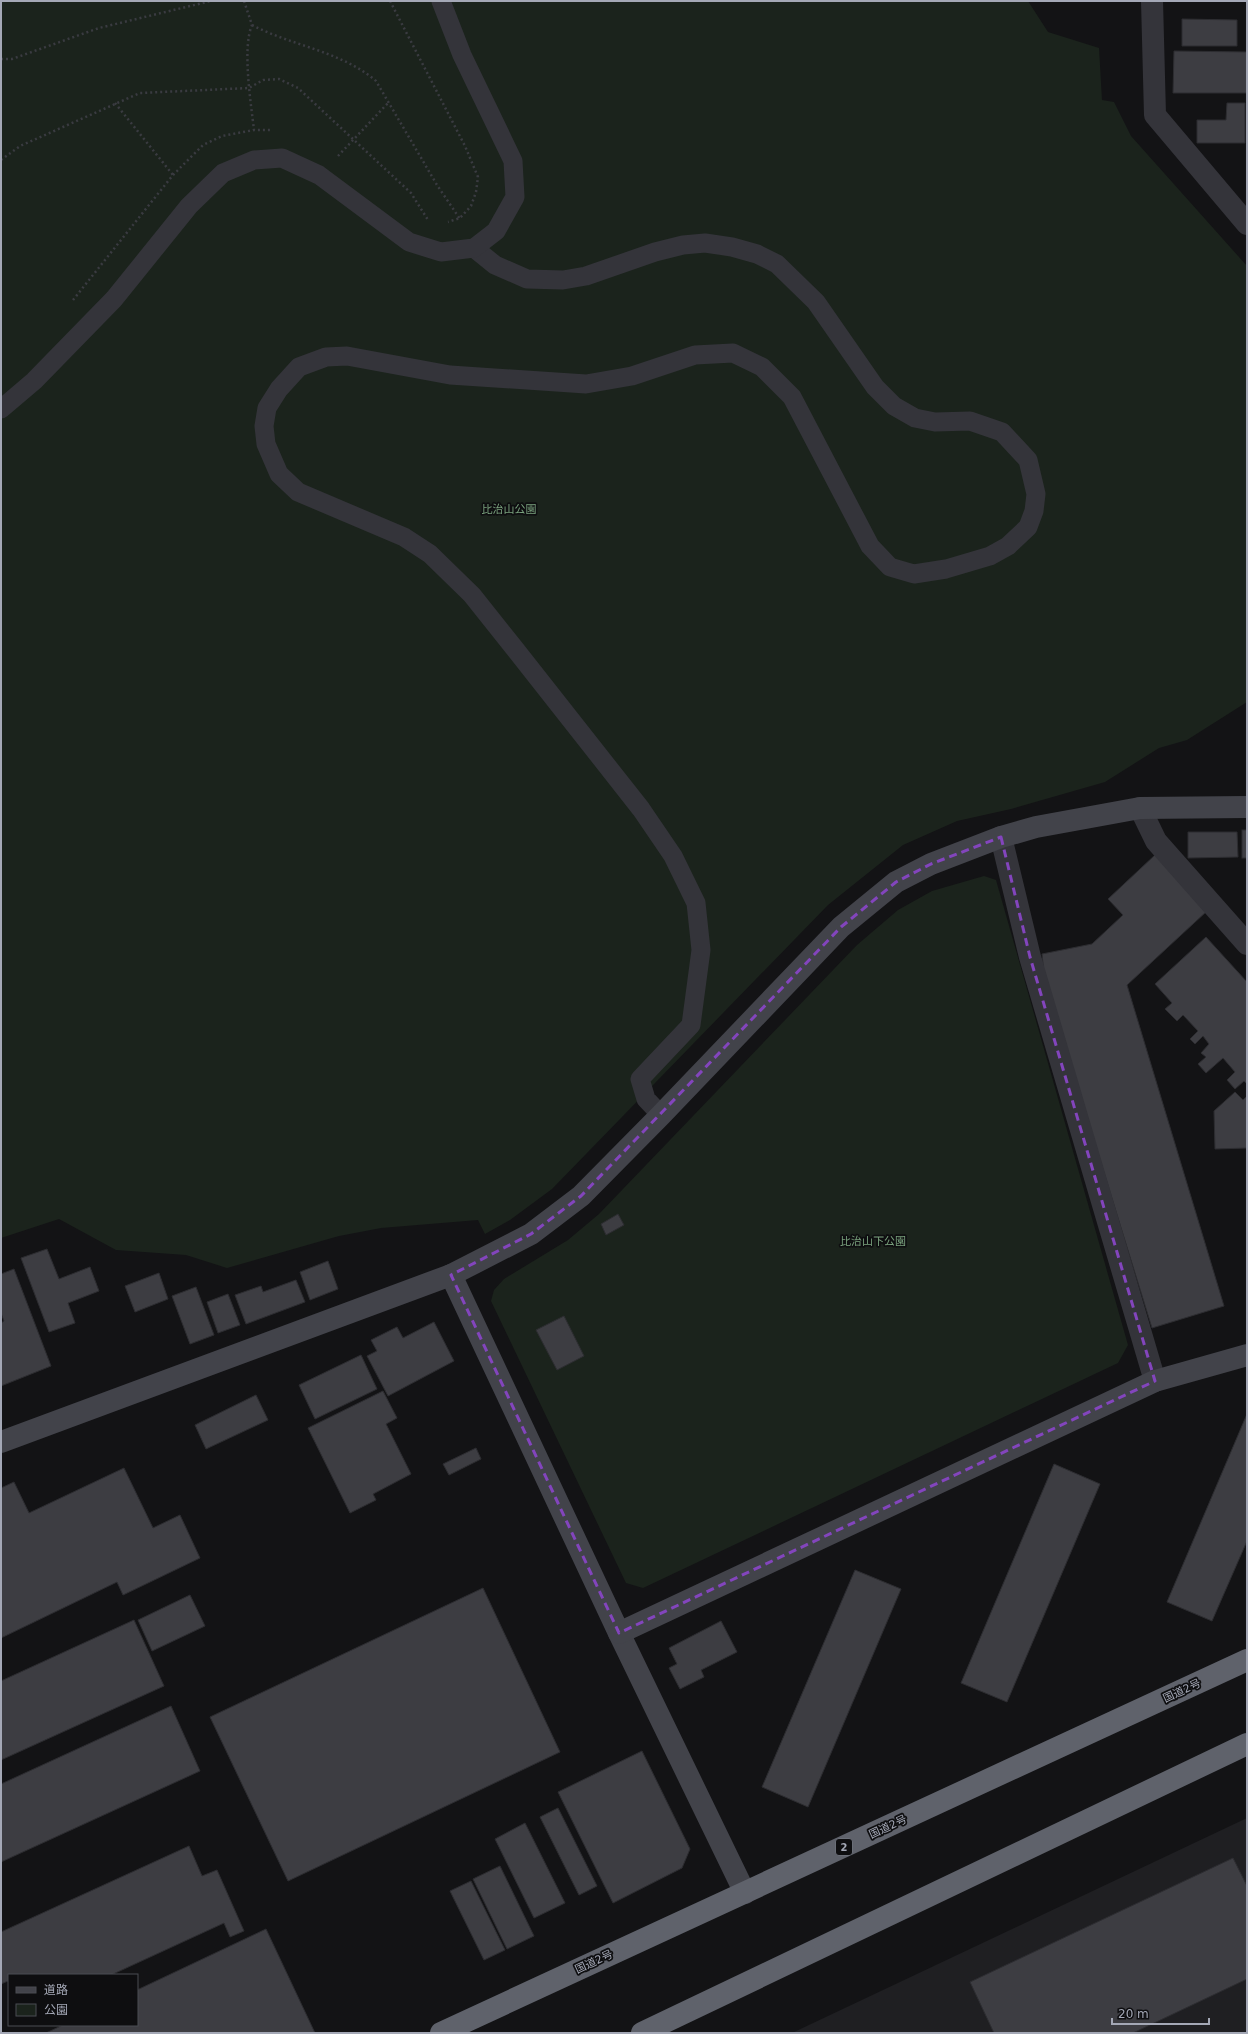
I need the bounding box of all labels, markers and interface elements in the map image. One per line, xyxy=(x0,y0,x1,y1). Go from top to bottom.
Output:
park label: 比治山公園 xyxy=(482,503,537,516)
park label: 比治山下公園 xyxy=(840,1235,906,1248)
street label: 国道2号 xyxy=(1161,1677,1203,1705)
street label: 国道2号 xyxy=(867,1813,909,1841)
road number: 2 xyxy=(836,1839,852,1855)
street label: 国道2号 xyxy=(573,1948,615,1976)
legend xyxy=(8,1974,138,2026)
text: 道路 xyxy=(44,1983,68,1997)
scale bar xyxy=(1112,2000,1209,2026)
text: 公園 xyxy=(44,2003,68,2017)
text: 20 m xyxy=(1118,2007,1149,2021)

